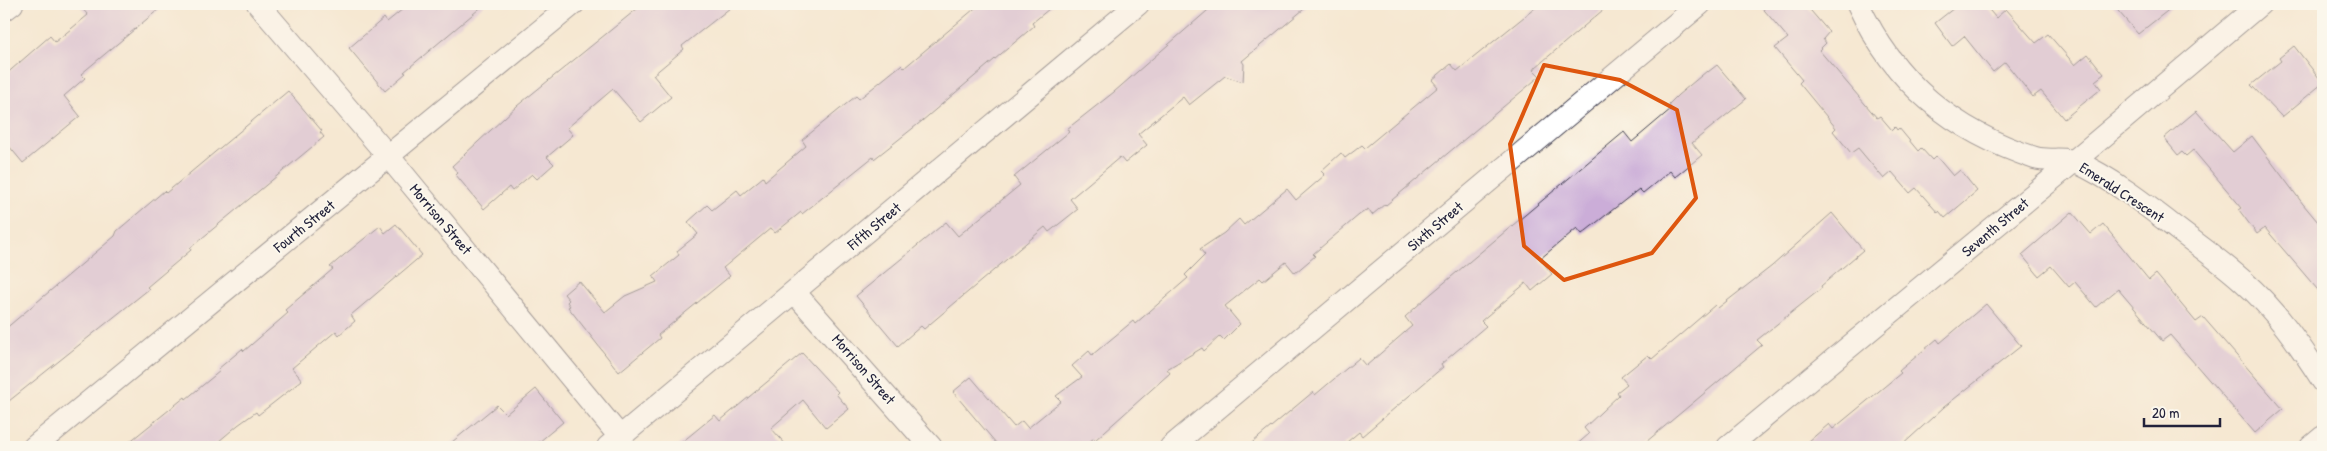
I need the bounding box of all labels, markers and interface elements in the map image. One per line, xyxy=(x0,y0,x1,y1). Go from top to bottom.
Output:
street label: Emerald Crescent xyxy=(2076,157,2169,228)
street label: Morrison Street xyxy=(405,179,477,260)
street label: Seventh Street xyxy=(1957,192,2034,261)
street label: Fourth Street xyxy=(268,194,340,258)
street label: Sixth Street xyxy=(1403,196,1468,256)
street label: Fifth Street xyxy=(842,197,906,255)
street label: Morrison Street xyxy=(828,329,901,409)
scale bar xyxy=(2144,396,2221,428)
text: 20 m xyxy=(2152,402,2179,423)

